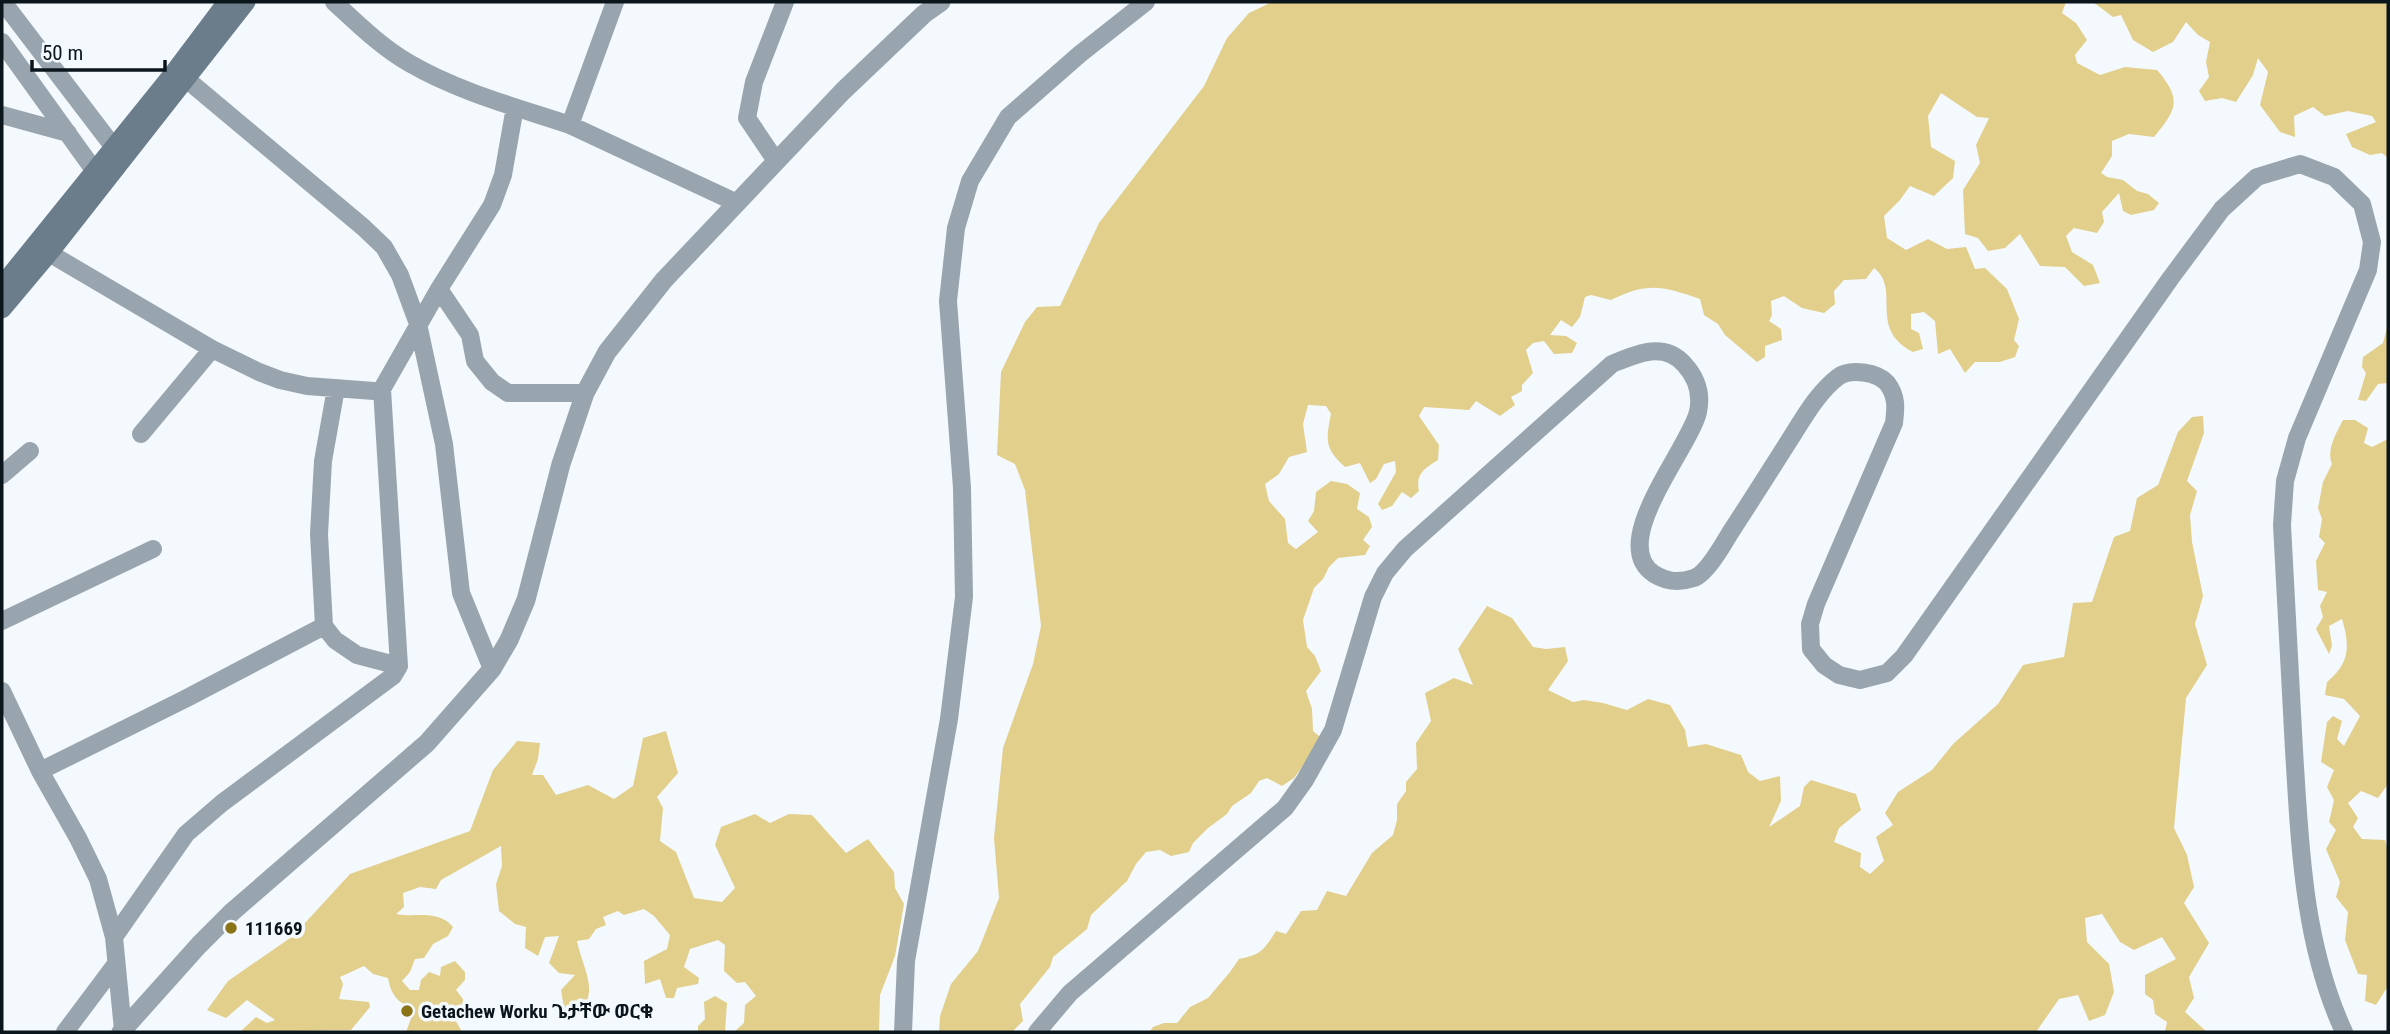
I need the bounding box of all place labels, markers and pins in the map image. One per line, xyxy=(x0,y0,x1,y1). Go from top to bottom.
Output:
place label: 111669 xyxy=(245,917,303,940)
marker: 111669 xyxy=(223,920,239,936)
place label: Getachew Worku ጌታቸው ወርቁ xyxy=(421,1000,653,1023)
marker: Getachew Worku ጌታቸው ወርቁ xyxy=(399,1003,415,1019)

